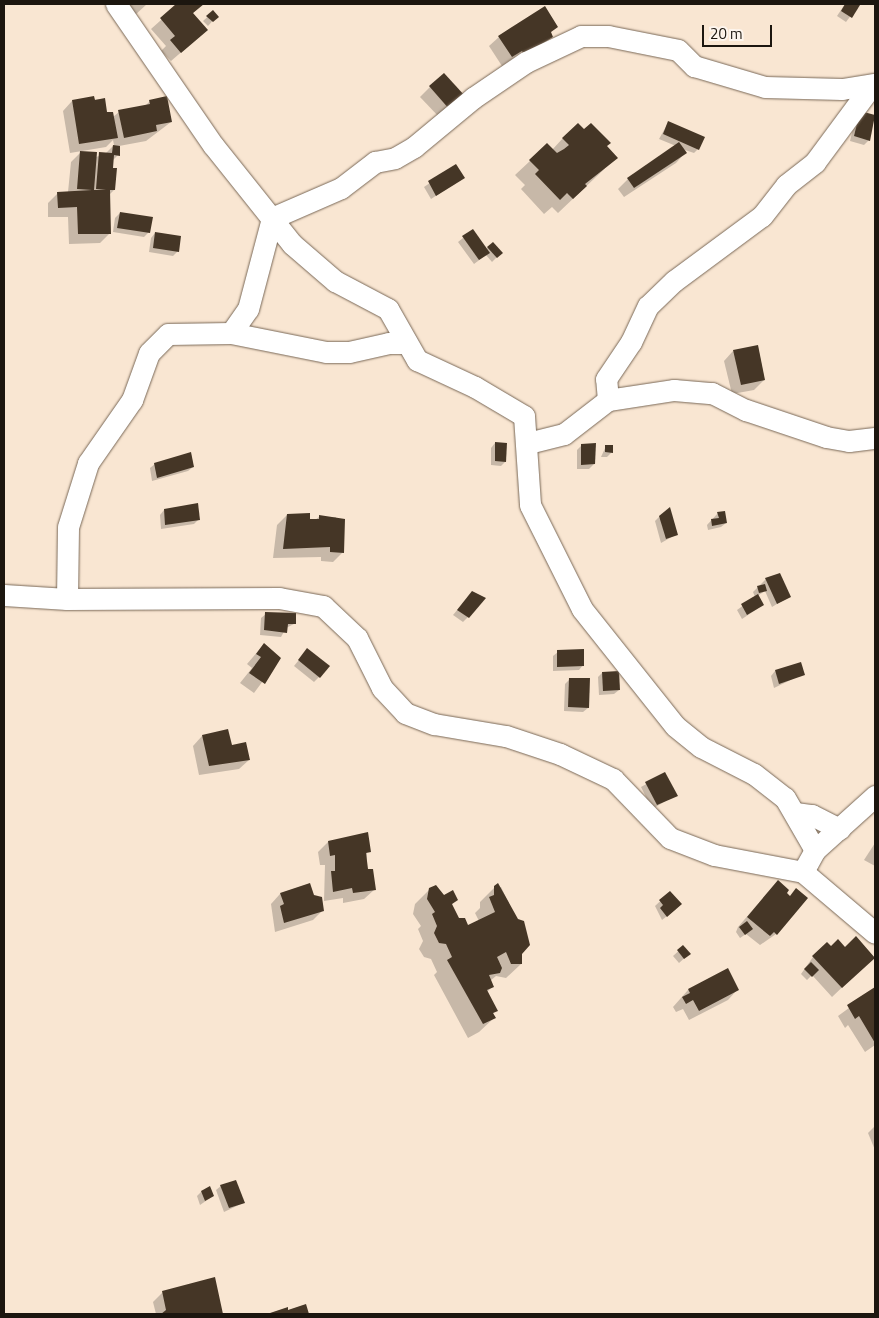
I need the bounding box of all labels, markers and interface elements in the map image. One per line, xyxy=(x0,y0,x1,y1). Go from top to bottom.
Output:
scale bar xyxy=(704,15,774,47)
text: 20 m xyxy=(710,22,743,45)

